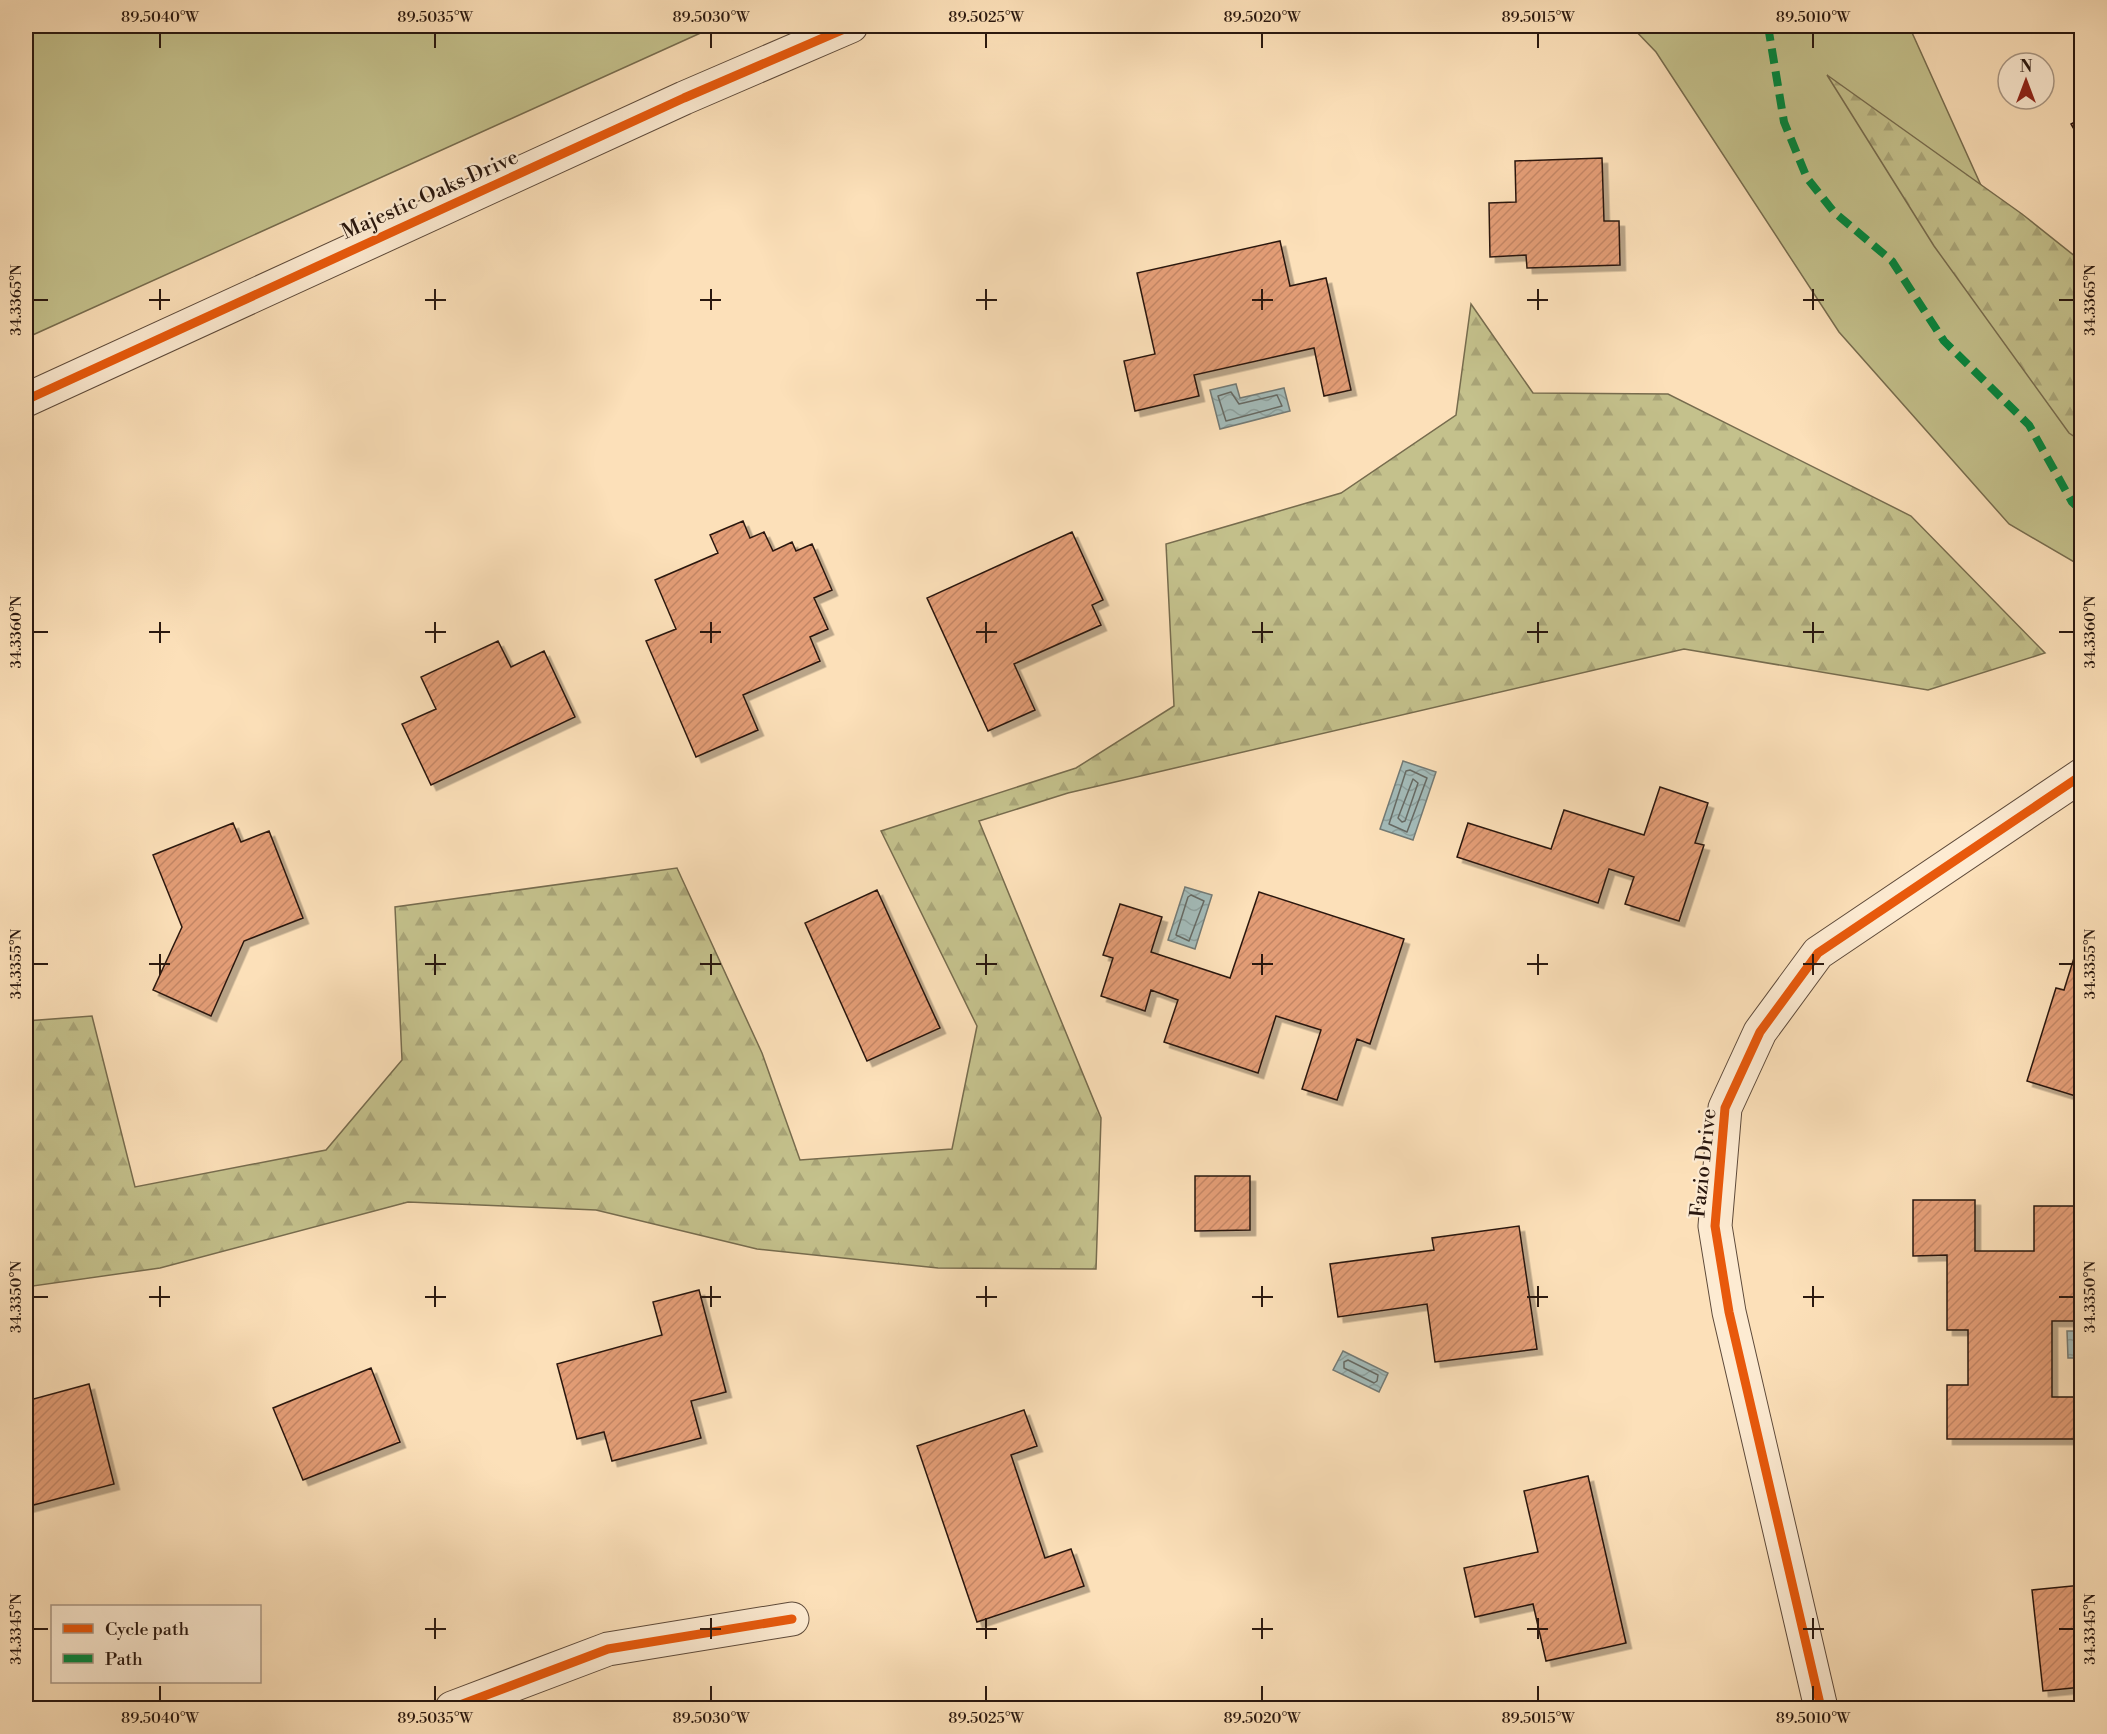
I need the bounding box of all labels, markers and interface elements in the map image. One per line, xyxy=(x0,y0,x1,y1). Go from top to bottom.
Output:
text: 89.5040°W xyxy=(121,8,199,27)
text: 89.5035°W xyxy=(397,8,473,27)
text: 89.5030°W xyxy=(672,8,750,27)
text: 89.5025°W xyxy=(948,8,1024,27)
text: 89.5020°W xyxy=(1223,8,1301,27)
text: 89.5015°W xyxy=(1501,8,1575,27)
text: 89.5010°W xyxy=(1776,8,1851,27)
north arrow xyxy=(1996,51,2056,111)
text: N xyxy=(2020,57,2033,77)
street label: Majestic Oaks Drive xyxy=(337,144,523,246)
text: 34.3365°N xyxy=(7,264,26,336)
text: 34.3365°N xyxy=(2081,264,2100,336)
text: 34.3360°N xyxy=(7,595,26,669)
text: 34.3360°N xyxy=(2081,595,2100,669)
text: 34.3355°N xyxy=(7,929,26,999)
text: 34.3355°N xyxy=(2081,929,2100,999)
street label: Fazio Drive xyxy=(1685,1107,1723,1219)
text: 34.3350°N xyxy=(7,1261,26,1333)
text: 34.3350°N xyxy=(2081,1261,2100,1333)
text: 34.3345°N xyxy=(7,1593,26,1665)
text: 34.3345°N xyxy=(2081,1593,2100,1665)
legend xyxy=(51,1605,261,1683)
text: Cycle path xyxy=(105,1618,189,1641)
text: Path xyxy=(105,1648,143,1671)
text: 89.5040°W xyxy=(121,1709,199,1728)
text: 89.5035°W xyxy=(397,1709,473,1728)
text: 89.5030°W xyxy=(672,1709,750,1728)
text: 89.5025°W xyxy=(948,1709,1024,1728)
text: 89.5020°W xyxy=(1223,1709,1301,1728)
text: 89.5015°W xyxy=(1501,1709,1575,1728)
text: 89.5010°W xyxy=(1776,1709,1851,1728)

